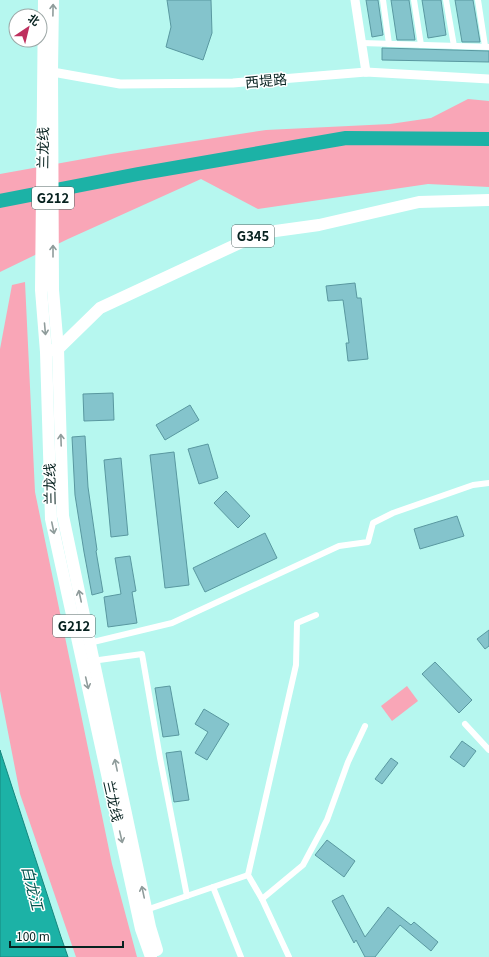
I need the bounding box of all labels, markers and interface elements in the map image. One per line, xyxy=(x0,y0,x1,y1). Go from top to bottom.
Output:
one-way arrow xyxy=(49,4,57,17)
north arrow xyxy=(8,8,48,48)
text: 北 xyxy=(25,9,43,29)
street label: 西堤路 xyxy=(244,68,288,92)
street label: 兰龙线 xyxy=(32,127,52,169)
road number: G212 xyxy=(32,187,74,209)
road number: G345 xyxy=(232,225,274,247)
one-way arrow xyxy=(49,245,57,258)
one-way arrow xyxy=(41,322,48,335)
one-way arrow xyxy=(57,434,65,447)
street label: 兰龙线 xyxy=(39,463,59,505)
one-way arrow xyxy=(49,521,57,534)
one-way arrow xyxy=(76,590,84,603)
road number: G212 xyxy=(53,615,95,637)
one-way arrow xyxy=(83,676,91,689)
one-way arrow xyxy=(111,759,119,772)
street label: 兰龙线 xyxy=(100,778,128,823)
one-way arrow xyxy=(118,830,126,843)
water label: 白龙江 xyxy=(18,863,50,914)
one-way arrow xyxy=(138,886,146,899)
scale bar xyxy=(10,923,123,949)
text: 100 m xyxy=(16,927,50,944)

